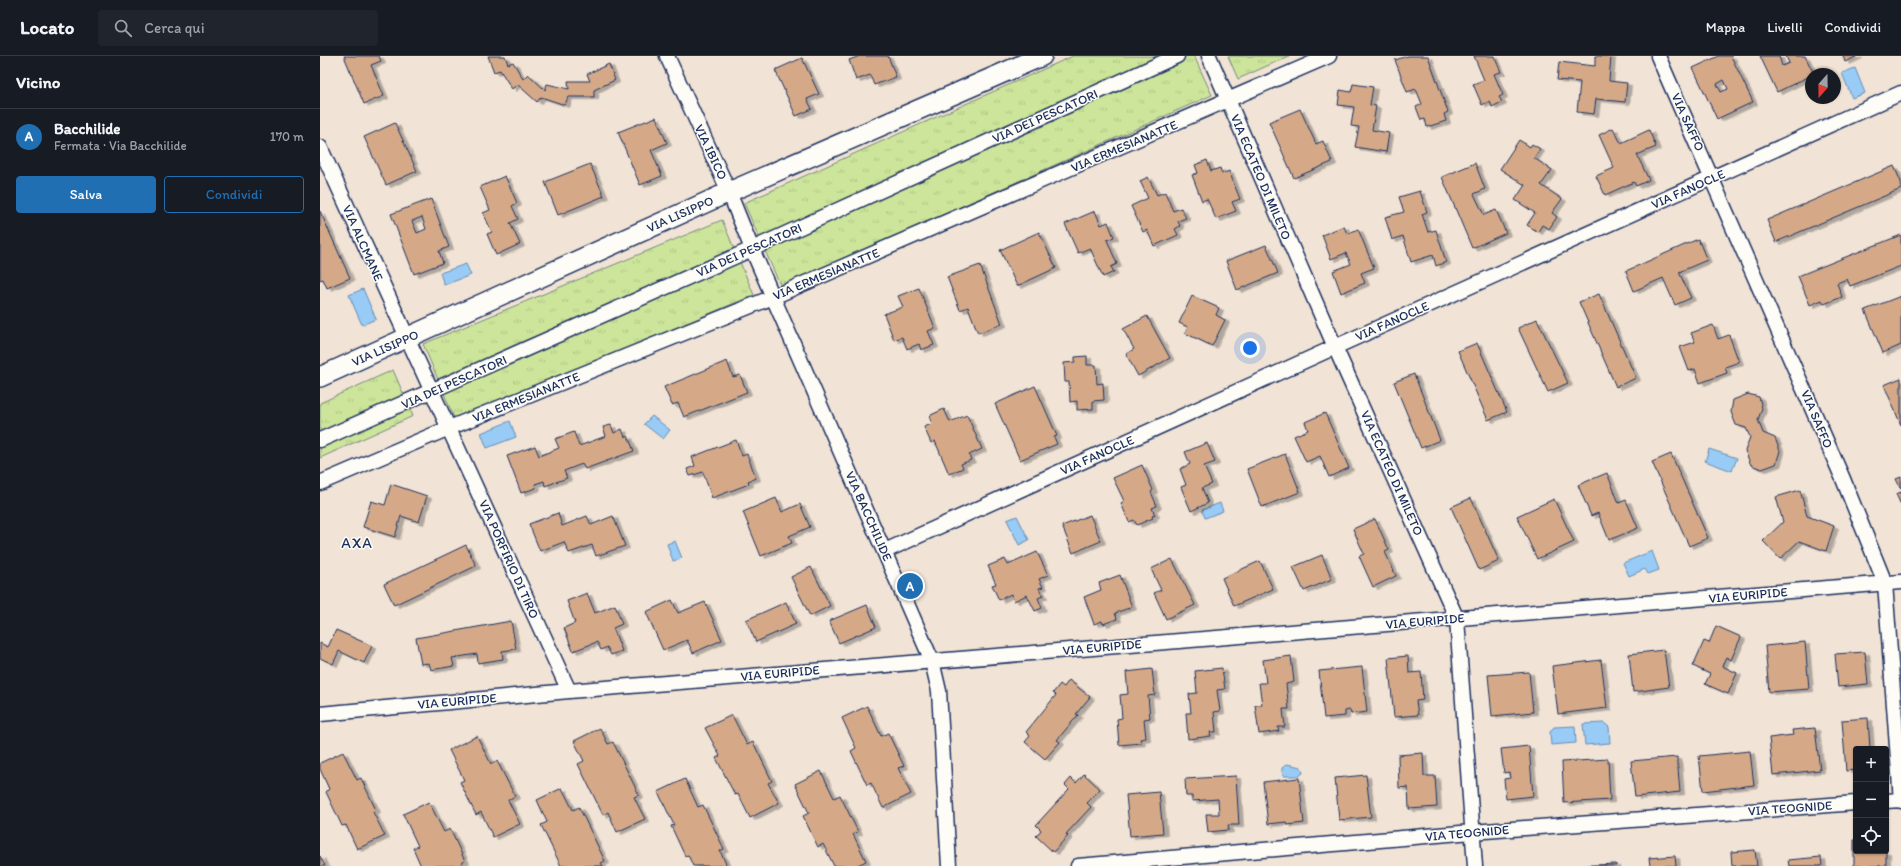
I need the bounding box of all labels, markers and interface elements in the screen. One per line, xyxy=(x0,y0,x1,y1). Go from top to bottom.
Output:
search box xyxy=(98,10,378,46)
text: Locato xyxy=(20,16,74,39)
icon: search xyxy=(112,17,134,39)
text: Cerca qui xyxy=(144,19,205,37)
text: Mappa xyxy=(1706,19,1745,36)
text: Livelli xyxy=(1767,19,1802,36)
text: Condividi xyxy=(1824,19,1881,36)
north arrow xyxy=(1805,68,1841,104)
text: Vicino xyxy=(16,72,60,92)
street label: VIA DEI PESCATORI xyxy=(990,86,1100,146)
street label: VIA SAFFO xyxy=(1669,91,1707,153)
street label: VIA ECATEO DI MILETO xyxy=(1228,112,1294,242)
street label: VIA ERMESIANATTE xyxy=(1068,117,1180,175)
text: Bacchilide xyxy=(54,120,120,138)
street label: VIA IBICO xyxy=(692,122,730,182)
text: A xyxy=(25,129,33,144)
text: 170 m xyxy=(270,129,304,144)
text: Fermata · Via Bacchilide xyxy=(54,138,187,153)
street label: VIA FANOCLE xyxy=(1649,166,1727,212)
button: Salva xyxy=(16,176,156,213)
button: Condividi xyxy=(164,176,304,213)
street label: VIA LISIPPO xyxy=(644,193,716,235)
street label: VIA ALCMANE xyxy=(340,203,386,283)
street label: VIA DEI PESCATORI xyxy=(694,220,804,280)
street label: VIA ERMESIANATTE xyxy=(770,245,882,303)
street label: VIA FANOCLE xyxy=(1353,298,1431,344)
street label: VIA LISIPPO xyxy=(349,327,421,369)
your location xyxy=(1240,338,1260,358)
street label: VIA DEI PESCATORI xyxy=(399,352,509,412)
street label: VIA ERMESIANATTE xyxy=(470,369,582,425)
street label: VIA SAFFO xyxy=(1798,388,1836,450)
street label: VIA ECATEO DI MILETO xyxy=(1358,408,1426,538)
street label: VIA FANOCLE xyxy=(1058,432,1136,478)
street label: VIA BACCHILIDE xyxy=(843,469,895,563)
street label: VIA PORFIRIO DI TIRO xyxy=(476,497,542,621)
district label: AXA xyxy=(341,534,373,552)
pin: A xyxy=(897,571,923,601)
street label: VIA EURIPIDE xyxy=(1708,584,1788,606)
street label: VIA EURIPIDE xyxy=(1385,610,1465,632)
street label: VIA EURIPIDE xyxy=(1062,636,1142,658)
street label: VIA EURIPIDE xyxy=(740,662,820,684)
street label: VIA EURIPIDE xyxy=(417,690,497,712)
map controls xyxy=(1853,746,1889,854)
button: + xyxy=(1853,746,1889,782)
button: − xyxy=(1853,782,1889,818)
street label: VIA TEOGNIDE xyxy=(1747,798,1833,818)
button: locate xyxy=(1853,818,1889,854)
street label: VIA TEOGNIDE xyxy=(1424,822,1510,844)

